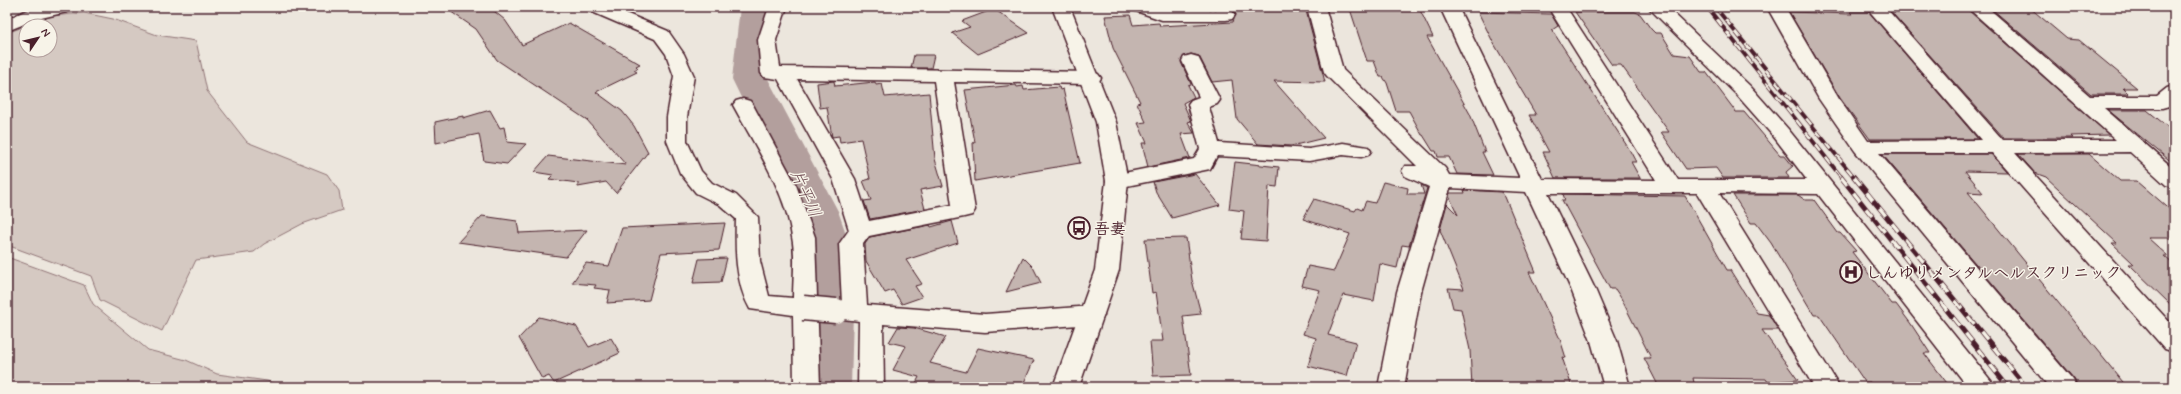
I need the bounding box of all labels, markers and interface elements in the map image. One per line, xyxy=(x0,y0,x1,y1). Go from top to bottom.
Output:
north arrow xyxy=(18,18,58,58)
text: N xyxy=(38,26,53,40)
water label: 片平川 xyxy=(785,166,826,221)
bus stop icon: 吾妻 xyxy=(1066,215,1092,241)
place label: 吾妻 xyxy=(1094,219,1126,240)
hospital icon: しんゆりメンタルヘルスクリニック xyxy=(1838,259,1864,285)
place label: しんゆりメンタルヘルスクリニック xyxy=(1866,263,2121,284)

